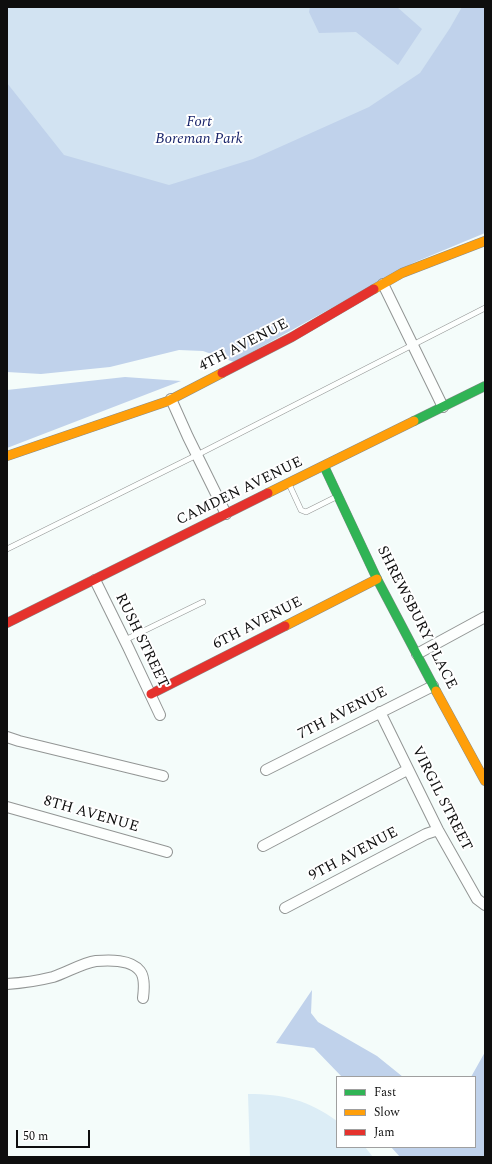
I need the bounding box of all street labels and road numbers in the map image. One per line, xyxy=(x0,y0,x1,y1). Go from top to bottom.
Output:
street label: 4TH AVENUE xyxy=(196,316,292,376)
street label: CAMDEN AVENUE xyxy=(174,454,306,530)
street label: SHREWSBURY PLACE xyxy=(372,543,460,693)
street label: RUSH STREET xyxy=(110,591,172,691)
street label: 6TH AVENUE xyxy=(210,594,306,654)
street label: 7TH AVENUE xyxy=(295,684,391,744)
street label: VIRGIL STREET xyxy=(407,744,475,854)
street label: 8TH AVENUE xyxy=(41,793,141,837)
street label: 9TH AVENUE xyxy=(306,824,402,886)

